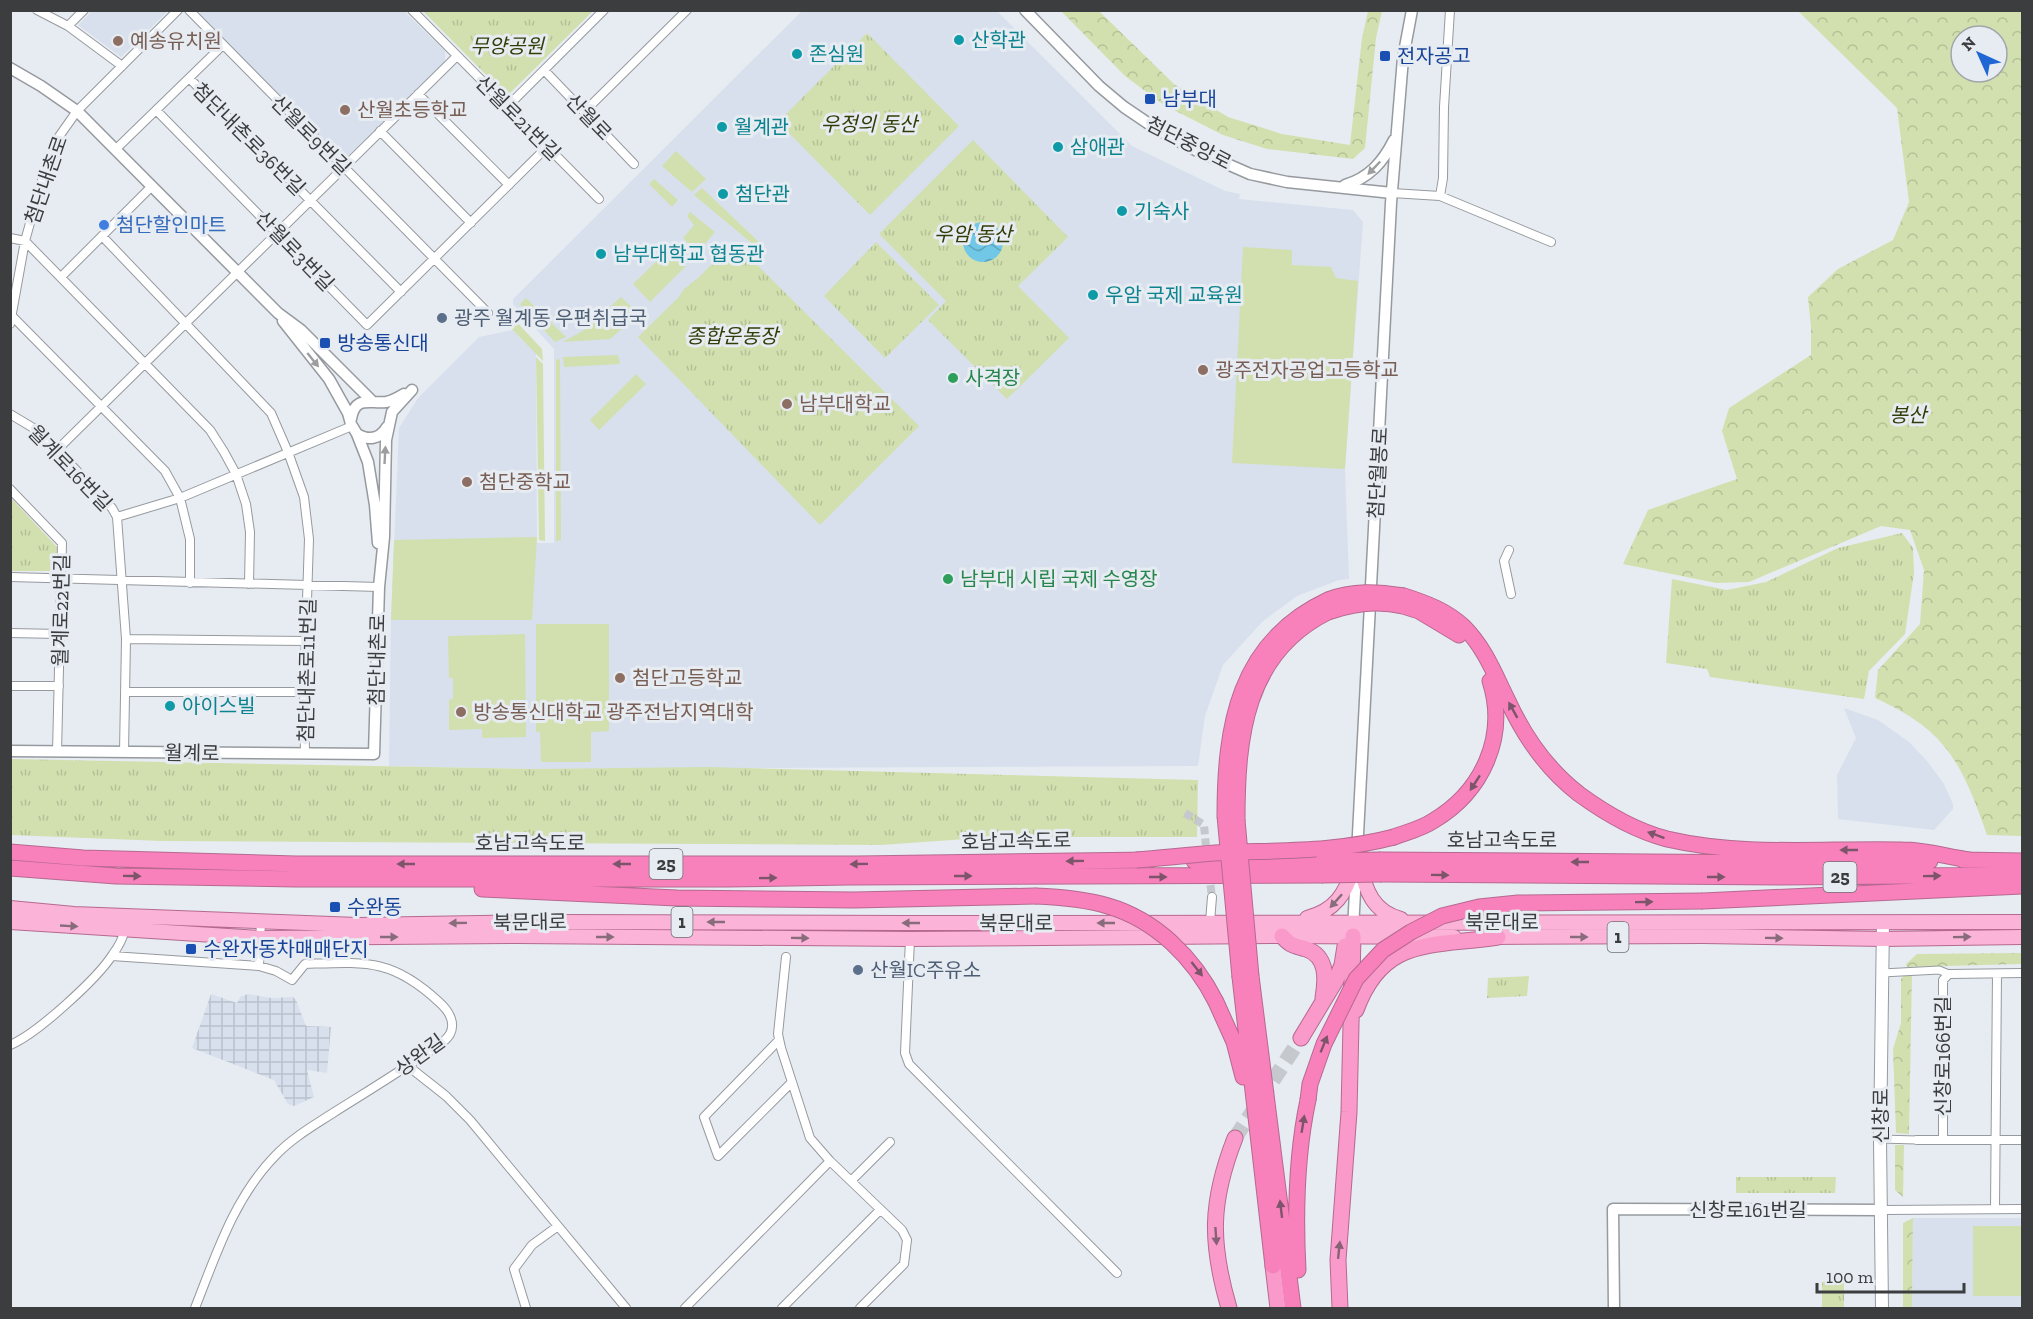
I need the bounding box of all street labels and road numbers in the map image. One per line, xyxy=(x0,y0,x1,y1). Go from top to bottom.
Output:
street label: 산월로21번길 xyxy=(471,71,565,165)
street label: 첨단내촌로36번길 xyxy=(188,78,310,200)
street label: 산월로 xyxy=(561,89,617,145)
street label: 산월로9번길 xyxy=(266,90,356,180)
street label: 첨단중앙로 xyxy=(1143,111,1235,175)
street label: 첨단내촌로 xyxy=(20,133,72,227)
street label: 산월로3번길 xyxy=(251,206,339,296)
street label: 월계로16번길 xyxy=(23,420,117,516)
street label: 첨단월봉로 xyxy=(1364,426,1392,520)
street label: 월계로22번길 xyxy=(48,553,74,667)
street label: 첨단내촌로11번길 xyxy=(294,598,320,742)
street label: 첨단내촌로 xyxy=(364,614,390,706)
street label: 월계로 xyxy=(164,741,220,765)
street label: 호남고속도로 xyxy=(961,828,1071,854)
street label: 호남고속도로 xyxy=(1447,828,1557,852)
street label: 호남고속도로 xyxy=(475,831,585,855)
road number: 25 xyxy=(650,849,682,879)
road number: 25 xyxy=(1824,862,1856,892)
road number: 1 xyxy=(672,907,692,937)
street label: 북문대로 xyxy=(493,909,567,935)
street label: 북문대로 xyxy=(1465,910,1539,934)
street label: 북문대로 xyxy=(979,911,1053,935)
road number: 1 xyxy=(1608,922,1628,952)
street label: 신창로166번길 xyxy=(1931,996,1955,1116)
street label: 상완길 xyxy=(391,1029,449,1081)
street label: 신창로 xyxy=(1869,1088,1893,1144)
street label: 신창로161번길 xyxy=(1689,1198,1807,1222)

